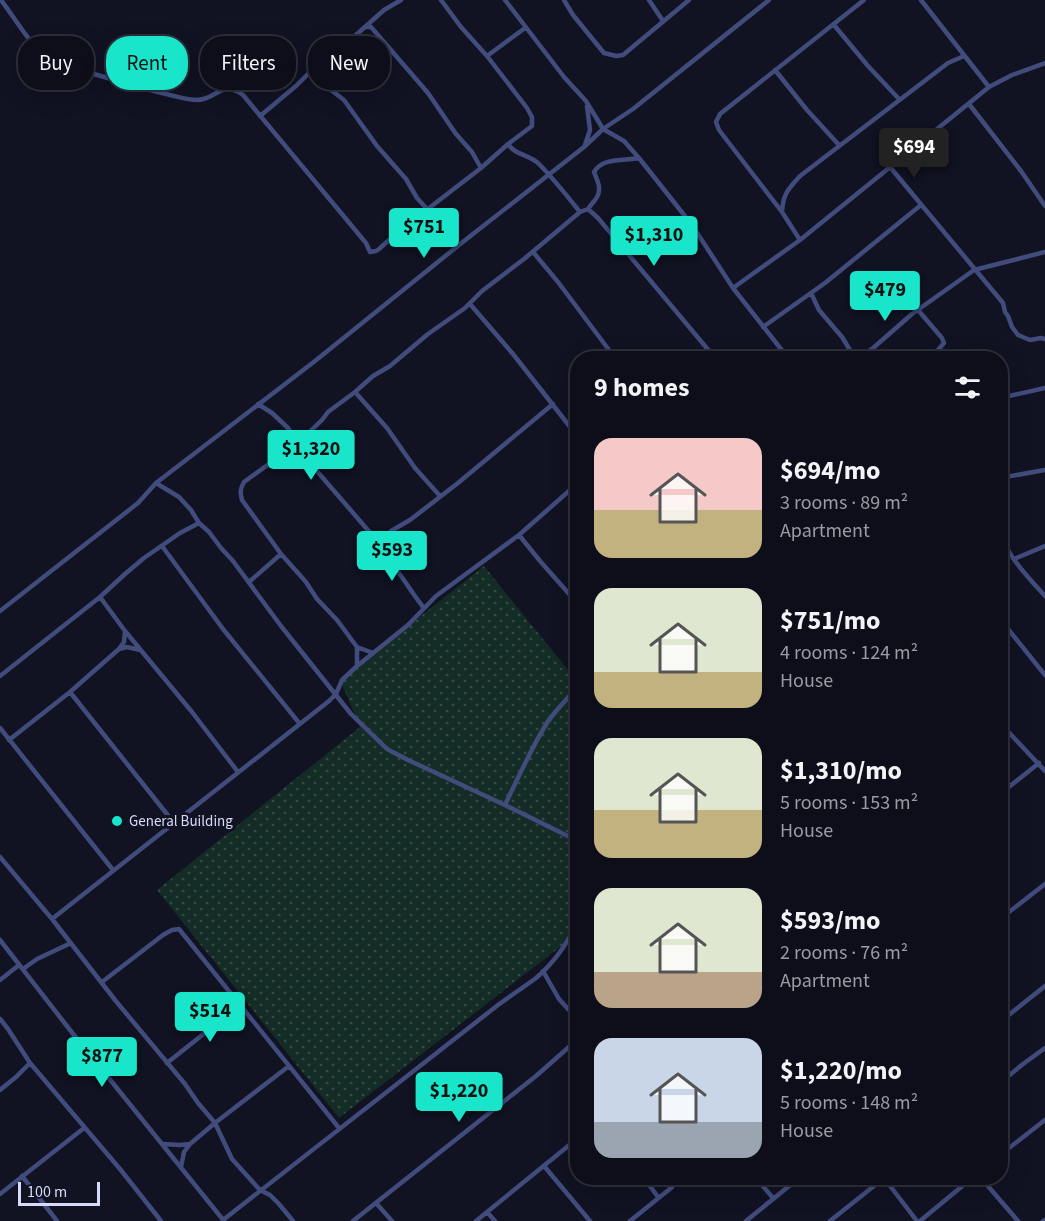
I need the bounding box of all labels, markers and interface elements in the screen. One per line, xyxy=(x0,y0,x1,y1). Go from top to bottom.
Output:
chip: Buy xyxy=(18,36,94,90)
chip: Rent xyxy=(106,36,188,90)
chip: Filters xyxy=(200,36,296,90)
chip: New xyxy=(308,36,390,90)
pin: $694 xyxy=(878,128,950,179)
text: $694 xyxy=(893,133,935,161)
pin: $751 xyxy=(388,208,460,259)
text: $751 xyxy=(403,213,445,241)
pin: $1,310 xyxy=(605,216,703,267)
text: $1,310 xyxy=(625,221,683,249)
pin: $479 xyxy=(849,271,921,322)
text: $479 xyxy=(864,276,906,304)
text: 9 homes xyxy=(594,369,689,406)
icon: filters xyxy=(951,371,984,404)
pin: $1,320 xyxy=(262,430,360,481)
text: $1,320 xyxy=(282,435,340,463)
text: $694/mo xyxy=(780,452,880,489)
icon: home xyxy=(642,462,714,534)
text: 3 rooms · 89 m² xyxy=(780,489,908,517)
text: Apartment xyxy=(780,517,870,545)
pin: $593 xyxy=(356,531,428,582)
text: $593 xyxy=(371,536,413,564)
text: $751/mo xyxy=(780,602,880,639)
icon: home xyxy=(642,612,714,684)
text: 4 rooms · 124 m² xyxy=(780,639,918,667)
text: House xyxy=(780,667,833,695)
text: $1,310/mo xyxy=(780,752,902,789)
icon: home xyxy=(642,762,714,834)
text: 5 rooms · 153 m² xyxy=(780,789,918,817)
place label: General Building xyxy=(129,811,233,832)
marker: General Building xyxy=(110,814,124,828)
text: House xyxy=(780,817,833,845)
text: $593/mo xyxy=(780,902,880,939)
icon: home xyxy=(642,912,714,984)
text: 2 rooms · 76 m² xyxy=(780,939,908,967)
text: Apartment xyxy=(780,967,870,995)
pin: $514 xyxy=(174,992,246,1043)
text: $514 xyxy=(189,997,231,1025)
pin: $877 xyxy=(66,1037,138,1088)
text: $877 xyxy=(81,1042,123,1070)
text: $1,220/mo xyxy=(780,1052,902,1089)
icon: home xyxy=(642,1062,714,1134)
pin: $1,220 xyxy=(410,1072,508,1123)
text: $1,220 xyxy=(430,1077,488,1105)
text: 5 rooms · 148 m² xyxy=(780,1089,918,1117)
text: House xyxy=(780,1117,833,1145)
scale bar xyxy=(18,1179,100,1206)
text: 100 m xyxy=(27,1181,67,1203)

